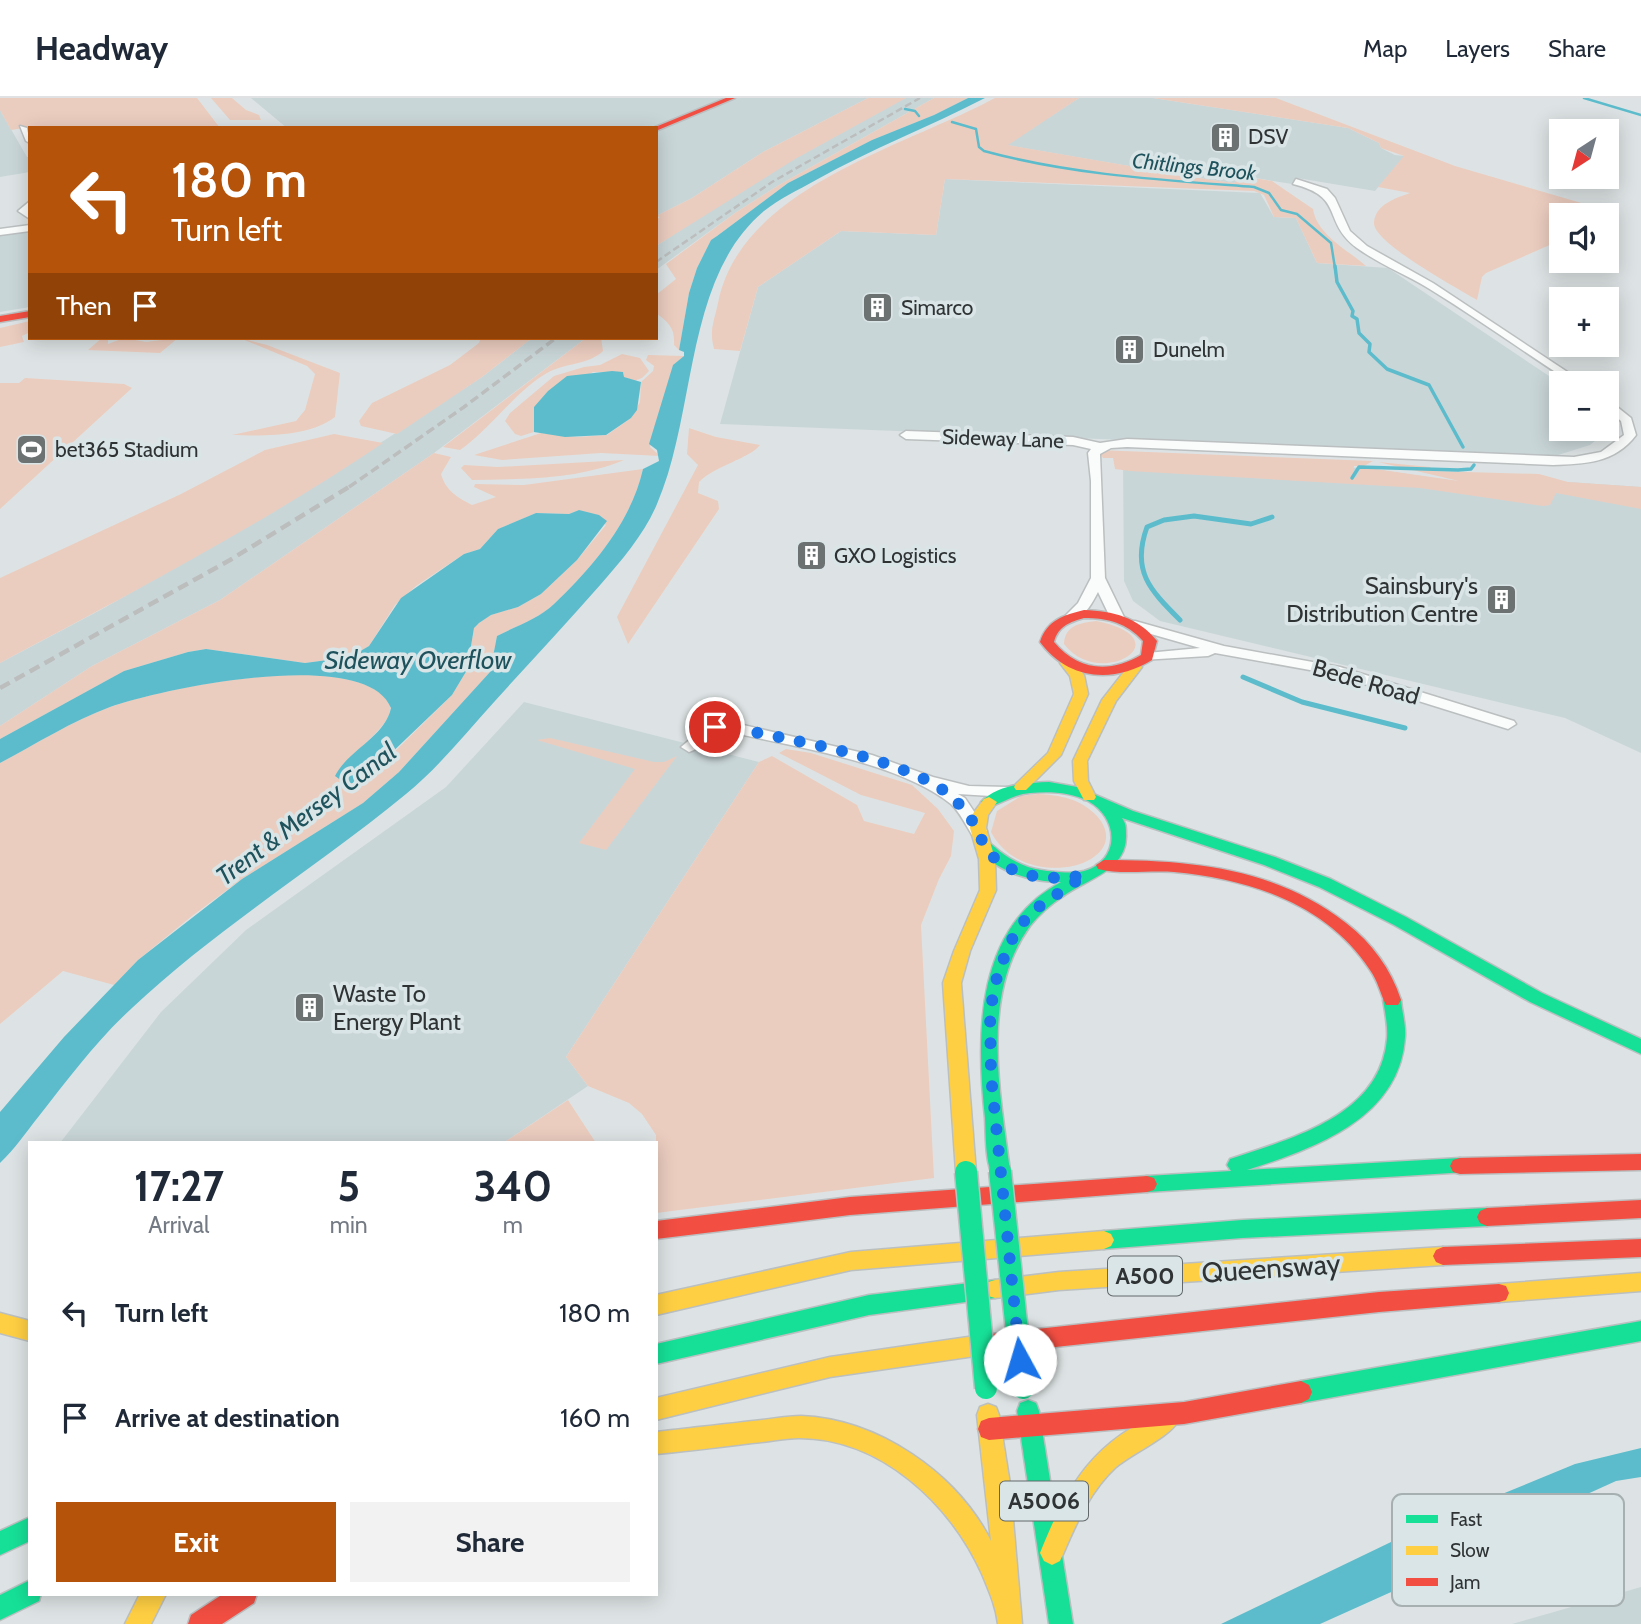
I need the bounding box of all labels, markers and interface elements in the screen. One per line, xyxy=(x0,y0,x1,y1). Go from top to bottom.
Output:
text: Headway xyxy=(35,28,168,68)
text: Map xyxy=(1363,34,1407,63)
text: Layers xyxy=(1445,34,1510,63)
text: Share xyxy=(1548,34,1606,63)
north arrow xyxy=(1549,119,1619,189)
map controls xyxy=(1549,119,1619,441)
building icon: DSV xyxy=(1208,120,1242,154)
place label: DSV xyxy=(1248,124,1289,149)
water label: Chitlings Brook xyxy=(1131,148,1258,186)
text: 180 m xyxy=(171,150,307,209)
icon: left xyxy=(56,154,147,245)
button: sound xyxy=(1549,203,1619,273)
text: Turn left xyxy=(171,210,282,249)
icon: arrive xyxy=(126,287,164,325)
button: + xyxy=(1549,287,1619,357)
text: Then xyxy=(56,290,112,322)
building icon: Simarco xyxy=(861,291,895,325)
place label: Simarco xyxy=(901,295,973,320)
building icon: Dunelm xyxy=(1113,333,1147,367)
place label: Dunelm xyxy=(1153,337,1225,362)
button: − xyxy=(1549,371,1619,441)
street label: Sideway Lane xyxy=(942,424,1065,453)
sports icon: bet365 Stadium xyxy=(15,433,49,467)
place label: bet365 Stadium xyxy=(55,437,199,462)
building icon: GXO Logistics xyxy=(794,539,828,573)
place label: GXO Logistics xyxy=(834,543,957,568)
place label: Sainsbury's Distribution Centre xyxy=(1286,571,1478,628)
building icon: Sainsbury's Distribution Centre xyxy=(1484,583,1518,617)
water label: Sideway Overflow xyxy=(324,644,512,676)
street label: Bede Road xyxy=(1309,652,1423,711)
pin xyxy=(685,697,745,757)
icon: arrive xyxy=(696,708,734,746)
water label: Trent & Mersey Canal xyxy=(209,736,403,892)
place label: Waste To Energy Plant xyxy=(333,979,461,1036)
building icon: Waste To Energy Plant xyxy=(293,991,327,1025)
text: 17:27 xyxy=(134,1160,224,1212)
text: 5 xyxy=(337,1160,360,1212)
text: 340 xyxy=(474,1160,552,1212)
text: Arrival xyxy=(148,1211,210,1239)
text: min xyxy=(330,1211,368,1239)
text: m xyxy=(503,1211,523,1239)
street label: Queensway xyxy=(1200,1246,1342,1290)
road number: A500 xyxy=(1108,1256,1182,1296)
icon: left xyxy=(56,1294,94,1332)
text: Turn left xyxy=(115,1297,208,1329)
text: 180 m xyxy=(559,1297,630,1329)
position arrow xyxy=(983,1323,1057,1397)
icon: arrive xyxy=(56,1399,94,1437)
text: Arrive at destination xyxy=(115,1402,340,1434)
text: 160 m xyxy=(560,1402,630,1434)
road number: A5006 xyxy=(1000,1482,1088,1520)
legend xyxy=(1392,1494,1624,1606)
button: Exit xyxy=(56,1502,336,1582)
button: Share xyxy=(350,1502,630,1582)
text: Fast xyxy=(1450,1508,1483,1531)
text: Slow xyxy=(1450,1539,1490,1562)
text: Jam xyxy=(1449,1571,1480,1594)

